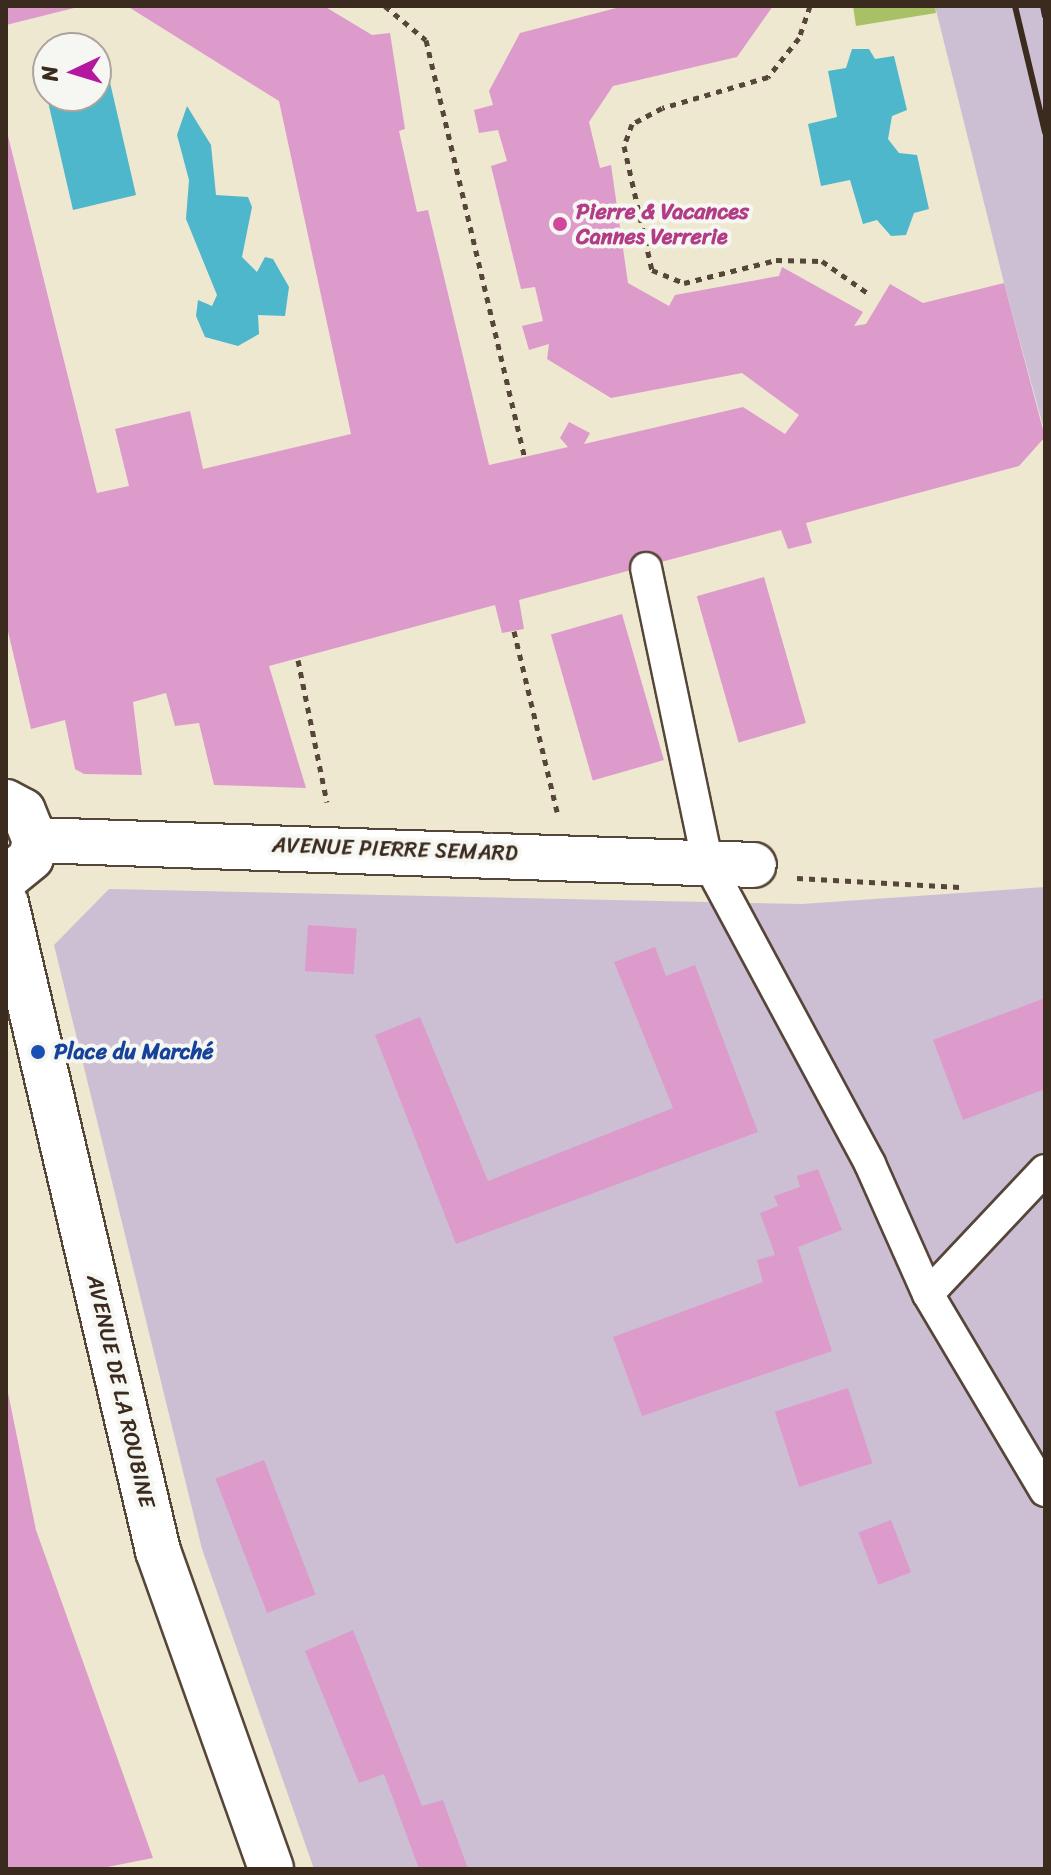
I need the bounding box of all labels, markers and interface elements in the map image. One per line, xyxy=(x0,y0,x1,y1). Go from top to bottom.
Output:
north arrow xyxy=(32,32,112,112)
text: N xyxy=(30,65,70,83)
place label: Pierre & Vacances Cannes Verrerie xyxy=(576,198,749,250)
marker: Pierre & Vacances Cannes Verrerie xyxy=(551,215,569,233)
street label: AVENUE PIERRE SEMARD xyxy=(269,831,521,867)
place label: Place du Marché xyxy=(54,1039,214,1065)
marker: Place du Marché xyxy=(29,1043,47,1061)
street label: AVENUE DE LA ROUBINE xyxy=(81,1272,161,1510)

